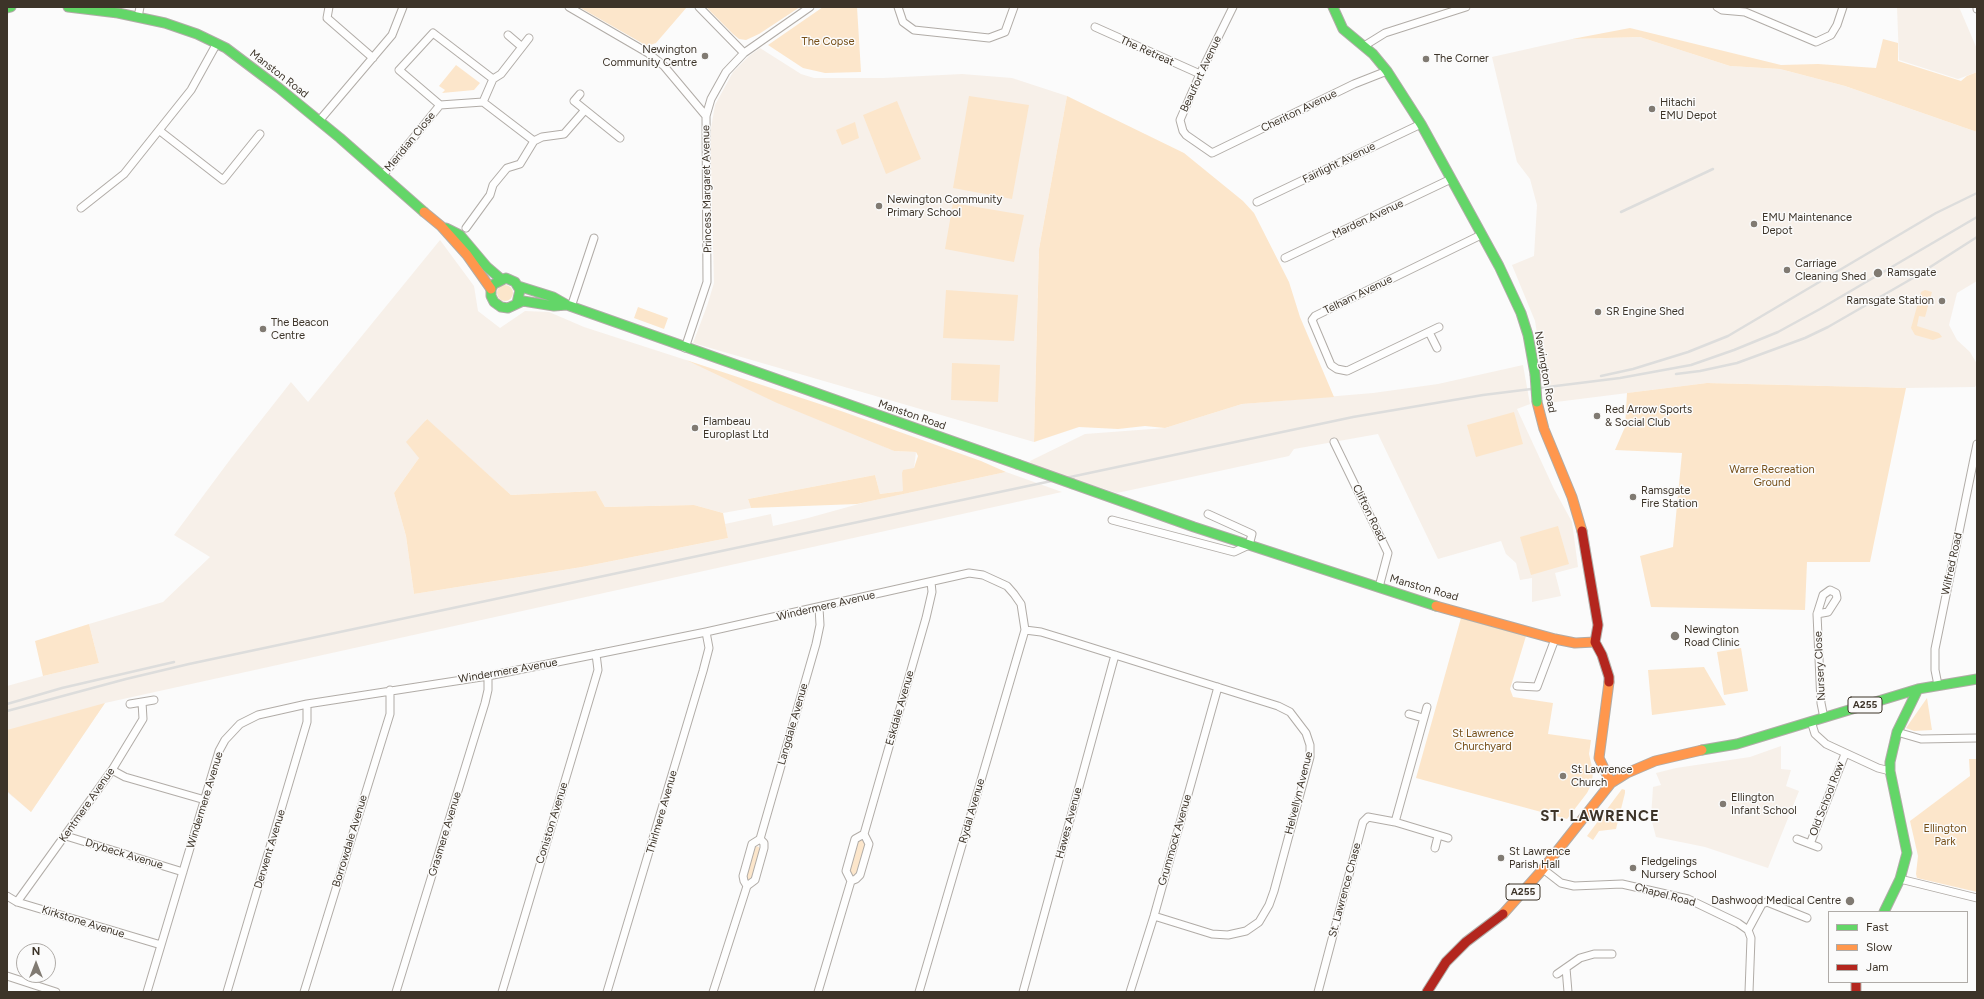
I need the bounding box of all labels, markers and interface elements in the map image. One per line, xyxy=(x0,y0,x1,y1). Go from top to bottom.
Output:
street label: The Retreat xyxy=(1118,33,1176,69)
street label: Beaufort Avenue xyxy=(1178,34,1224,114)
park label: The Copse xyxy=(802,35,854,49)
place label: Newington Community Centre xyxy=(603,43,697,69)
street label: Manston Road xyxy=(247,47,311,101)
marker: Newington Community Centre xyxy=(700,51,710,61)
place label: The Corner xyxy=(1434,52,1489,66)
marker: The Corner xyxy=(1421,54,1431,64)
street label: Cheriton Avenue xyxy=(1259,87,1339,135)
place label: Hitachi EMU Depot xyxy=(1660,96,1717,122)
marker: Hitachi EMU Depot xyxy=(1647,104,1657,114)
street label: Meridian Close xyxy=(382,110,438,174)
street label: Princess Margaret Avenue xyxy=(699,125,715,253)
street label: Fairlight Avenue xyxy=(1300,140,1378,186)
place label: Newington Community Primary School xyxy=(887,193,1002,219)
street label: Marden Avenue xyxy=(1330,197,1406,241)
marker: Newington Community Primary School xyxy=(874,201,884,211)
place label: EMU Maintenance Depot xyxy=(1762,211,1852,237)
marker: EMU Maintenance Depot xyxy=(1749,219,1759,229)
place label: Carriage Cleaning Shed xyxy=(1795,257,1866,283)
marker: Carriage Cleaning Shed xyxy=(1782,265,1792,275)
place label: Ramsgate xyxy=(1887,266,1936,280)
marker: Ramsgate xyxy=(1872,267,1884,279)
street label: Telham Avenue xyxy=(1321,273,1395,317)
place label: Ramsgate Station xyxy=(1846,294,1934,308)
marker: Ramsgate Station xyxy=(1937,296,1947,306)
place label: SR Engine Shed xyxy=(1606,305,1684,319)
marker: SR Engine Shed xyxy=(1593,307,1603,317)
place label: The Beacon Centre xyxy=(271,316,329,342)
marker: The Beacon Centre xyxy=(258,324,268,334)
street label: Newington Road xyxy=(1531,330,1559,414)
street label: Manston Road xyxy=(876,397,948,433)
place label: Red Arrow Sports & Social Club xyxy=(1605,403,1692,429)
marker: Red Arrow Sports & Social Club xyxy=(1592,411,1602,421)
place label: Flambeau Europlast Ltd xyxy=(703,415,769,441)
marker: Flambeau Europlast Ltd xyxy=(690,423,700,433)
park label: Warre Recreation Ground xyxy=(1729,463,1815,489)
street label: Clifton Road xyxy=(1350,482,1388,544)
place label: Ramsgate Fire Station xyxy=(1641,484,1698,510)
marker: Ramsgate Fire Station xyxy=(1628,492,1638,502)
street label: Wilfred Road xyxy=(1939,531,1965,597)
street label: Manston Road xyxy=(1388,572,1460,604)
street label: Windermere Avenue xyxy=(776,588,876,624)
place label: Newington Road Clinic xyxy=(1684,623,1740,649)
marker: Newington Road Clinic xyxy=(1669,630,1681,642)
street label: Nursery Close xyxy=(1812,631,1828,701)
street label: Windermere Avenue xyxy=(457,656,559,686)
street label: Eskdale Avenue xyxy=(883,669,917,747)
street label: Langdale Avenue xyxy=(775,682,811,766)
road number: A255 xyxy=(1848,697,1882,713)
park label: St Lawrence Churchyard xyxy=(1452,727,1514,753)
street label: Windermere Avenue xyxy=(184,750,226,850)
street label: Helvellyn Avenue xyxy=(1282,750,1316,836)
street label: Old School Row xyxy=(1807,760,1847,838)
place label: St Lawrence Church xyxy=(1571,763,1632,789)
street label: Kentmere Avenue xyxy=(56,765,118,845)
street label: Thirlmere Avenue xyxy=(644,769,680,855)
marker: St Lawrence Church xyxy=(1558,771,1568,781)
street label: Rydal Avenue xyxy=(956,777,988,845)
street label: Coniston Avenue xyxy=(533,781,571,865)
street label: Hawes Avenue xyxy=(1053,786,1085,860)
street label: Grasmere Avenue xyxy=(426,790,464,878)
place label: Ellington Infant School xyxy=(1731,791,1797,817)
street label: Borrowdale Avenue xyxy=(330,793,370,889)
street label: Grummock Avenue xyxy=(1156,793,1194,887)
marker: Ellington Infant School xyxy=(1718,799,1728,809)
street label: Derwent Avenue xyxy=(252,808,288,890)
district label: ST. LAWRENCE xyxy=(1540,808,1660,826)
park label: Ellington Park xyxy=(1923,822,1967,848)
street label: Drybeck Avenue xyxy=(83,836,165,872)
street label: St. Lawrence Chase xyxy=(1326,841,1364,939)
place label: St Lawrence Parish Hall xyxy=(1509,845,1570,871)
marker: St Lawrence Parish Hall xyxy=(1496,853,1506,863)
place label: Fledgelings Nursery School xyxy=(1641,855,1717,881)
marker: Fledgelings Nursery School xyxy=(1628,863,1638,873)
street label: Chapel Road xyxy=(1633,881,1697,909)
road number: A255 xyxy=(1506,884,1540,900)
place label: Dashwood Medical Centre xyxy=(1711,894,1841,908)
marker: Dashwood Medical Centre xyxy=(1844,895,1856,907)
street label: Kirkstone Avenue xyxy=(40,903,126,941)
legend xyxy=(1828,911,1968,983)
text: Fast xyxy=(1866,920,1889,934)
text: Slow xyxy=(1866,940,1892,954)
north arrow xyxy=(16,943,56,983)
text: N xyxy=(32,945,40,958)
text: Jam xyxy=(1866,960,1889,974)

